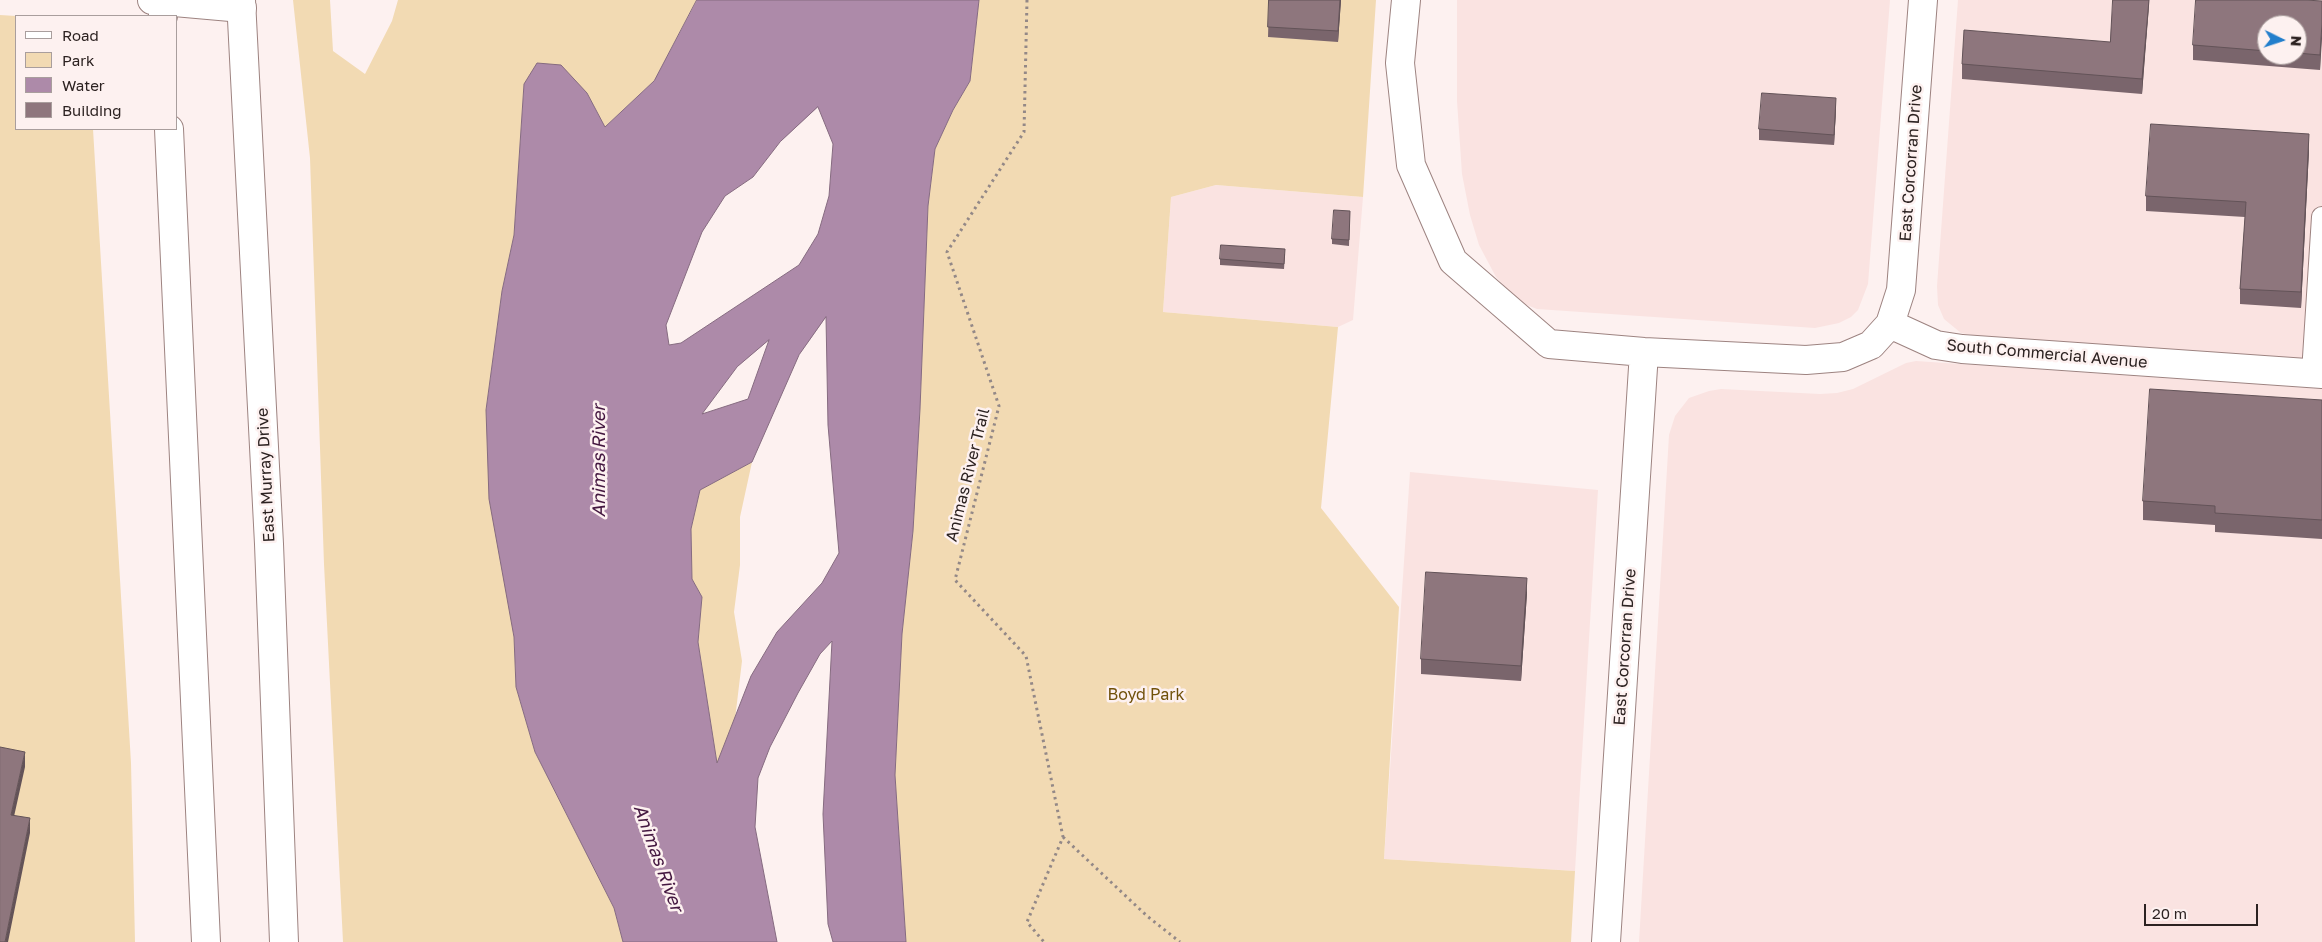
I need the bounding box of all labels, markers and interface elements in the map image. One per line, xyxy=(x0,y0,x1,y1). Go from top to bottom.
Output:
legend xyxy=(15,15,178,130)
north arrow xyxy=(2257,15,2307,65)
text: Road xyxy=(62,26,99,44)
text: N xyxy=(2288,35,2305,47)
text: Park xyxy=(62,51,94,69)
text: Water xyxy=(62,76,105,94)
street label: East Corcorran Drive xyxy=(1896,84,1926,242)
text: Building xyxy=(62,101,122,119)
street label: South Commercial Avenue xyxy=(1946,336,2148,372)
water label: Animas River xyxy=(588,405,610,517)
street label: Animas River Trail xyxy=(942,406,994,544)
street label: East Murray Drive xyxy=(253,407,279,543)
street label: East Corcorran Drive xyxy=(1610,568,1640,726)
park label: Boyd Park xyxy=(1107,685,1185,705)
water label: Animas River xyxy=(629,802,687,914)
scale bar xyxy=(2147,894,2261,926)
text: 20 m xyxy=(2152,904,2187,922)

